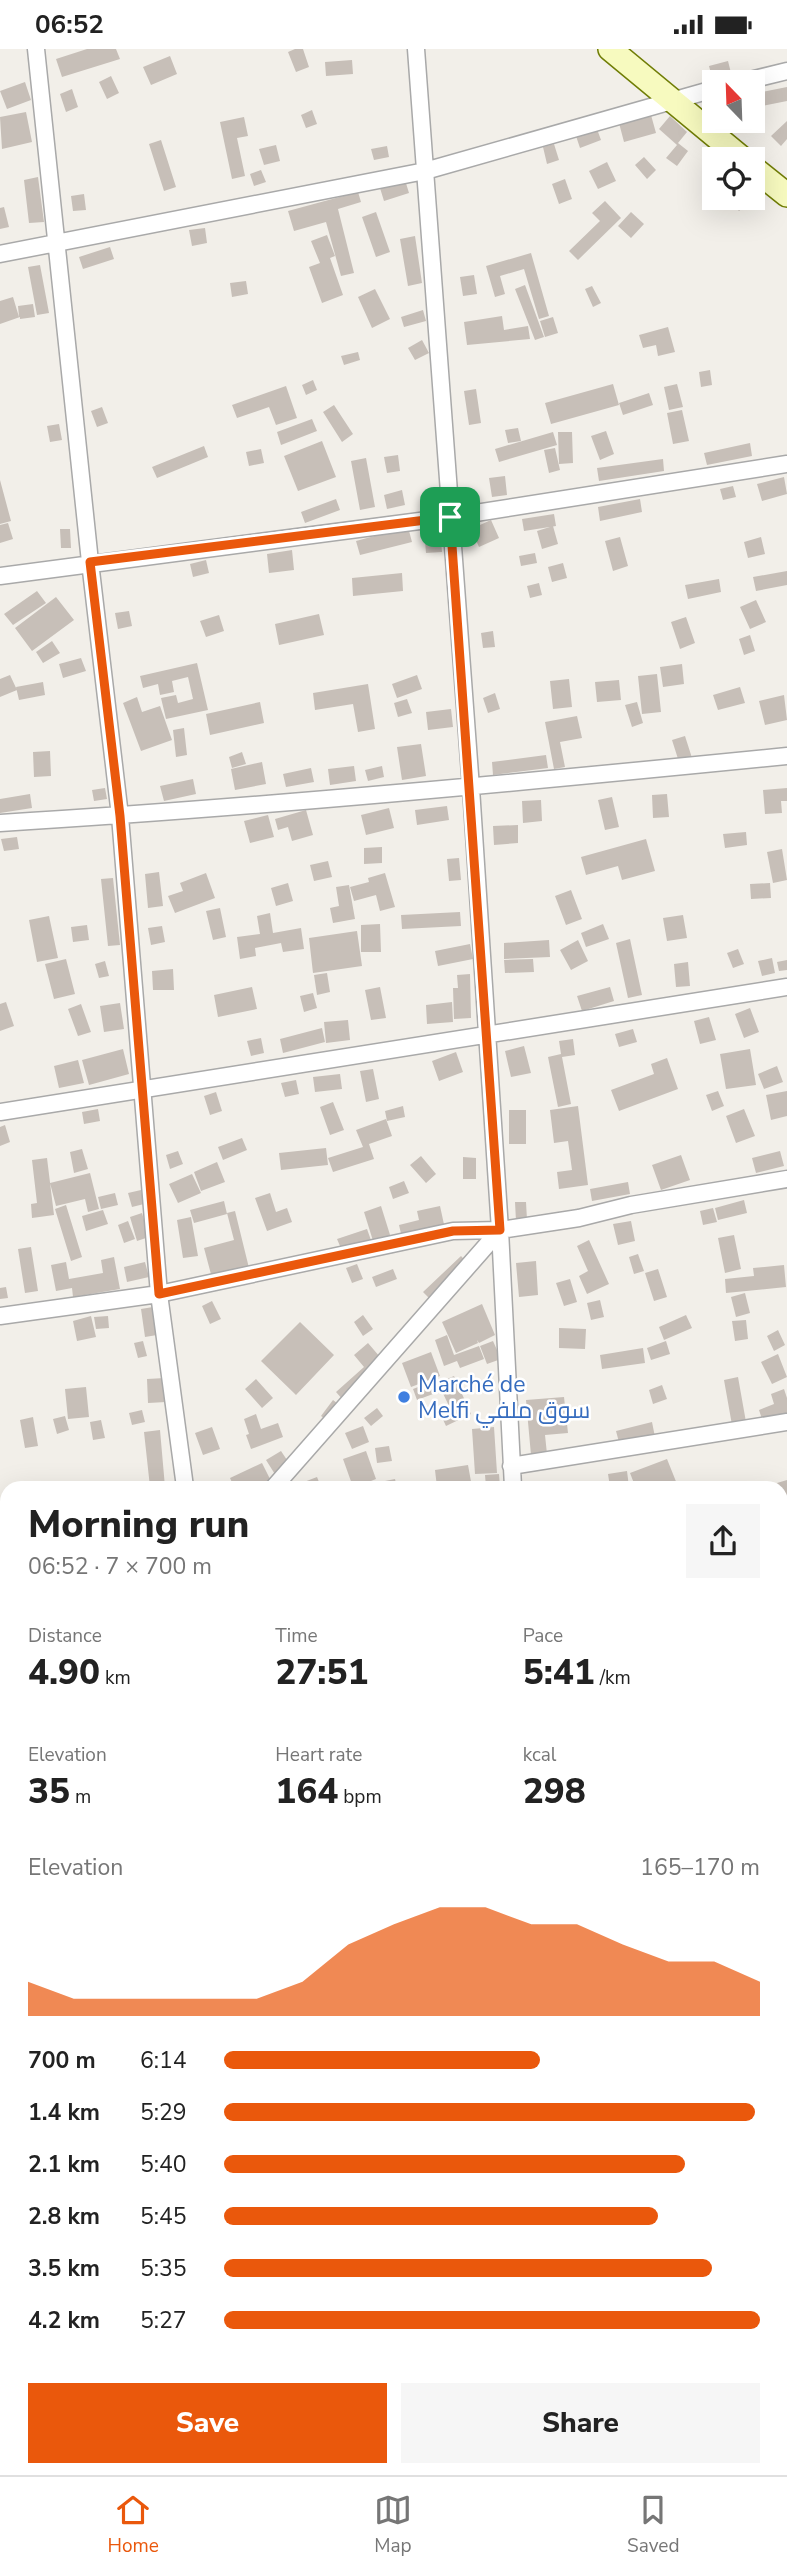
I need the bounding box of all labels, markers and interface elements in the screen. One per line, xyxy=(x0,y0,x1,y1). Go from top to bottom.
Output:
text: 06:52 xyxy=(35,7,104,42)
north arrow xyxy=(702,70,765,133)
map controls xyxy=(702,70,765,210)
button: locate xyxy=(702,147,765,210)
pin xyxy=(420,487,480,547)
icon: arrive xyxy=(431,498,469,536)
place label: Marché de Melfi سوق ملفي xyxy=(418,1369,590,1428)
marker: Marché de Melfi سوق ملفي xyxy=(396,1389,412,1405)
text: Morning run xyxy=(28,1499,249,1550)
button: share xyxy=(686,1504,760,1578)
text: 06:52 · 7 × 700 m xyxy=(28,1551,212,1582)
text: Distance xyxy=(28,1623,102,1649)
text: Time xyxy=(275,1623,318,1649)
text: Pace xyxy=(523,1623,563,1649)
text: 4.90 xyxy=(28,1649,100,1696)
text: 27:51 xyxy=(275,1649,368,1696)
text: 5:41 xyxy=(523,1649,595,1696)
text: km xyxy=(100,1665,131,1691)
text: /km xyxy=(595,1665,631,1691)
text: Elevation xyxy=(28,1742,107,1768)
text: Heart rate xyxy=(275,1742,362,1768)
text: kcal xyxy=(523,1742,556,1768)
text: 35 xyxy=(28,1768,70,1815)
text: 164 xyxy=(275,1768,338,1815)
text: 298 xyxy=(523,1768,586,1815)
text: m xyxy=(70,1784,91,1810)
text: bpm xyxy=(338,1784,382,1810)
text: Elevation xyxy=(28,1852,123,1883)
text: 165–170 m xyxy=(640,1852,760,1883)
text: 700 m xyxy=(28,2045,96,2076)
text: 6:14 xyxy=(140,2045,187,2076)
text: 1.4 km xyxy=(28,2097,100,2128)
text: 5:29 xyxy=(140,2097,187,2128)
text: 2.1 km xyxy=(28,2149,100,2180)
text: 5:40 xyxy=(140,2149,187,2180)
text: 2.8 km xyxy=(28,2201,100,2232)
text: 5:45 xyxy=(140,2201,187,2232)
text: 3.5 km xyxy=(28,2253,100,2284)
text: 5:35 xyxy=(140,2253,187,2284)
text: 4.2 km xyxy=(28,2305,100,2336)
text: 5:27 xyxy=(140,2305,187,2336)
button: Save xyxy=(28,2383,387,2463)
button: Share xyxy=(401,2383,760,2463)
tab: Home xyxy=(108,2491,159,2559)
tab: Map xyxy=(374,2491,412,2559)
tab: Saved xyxy=(627,2491,679,2559)

